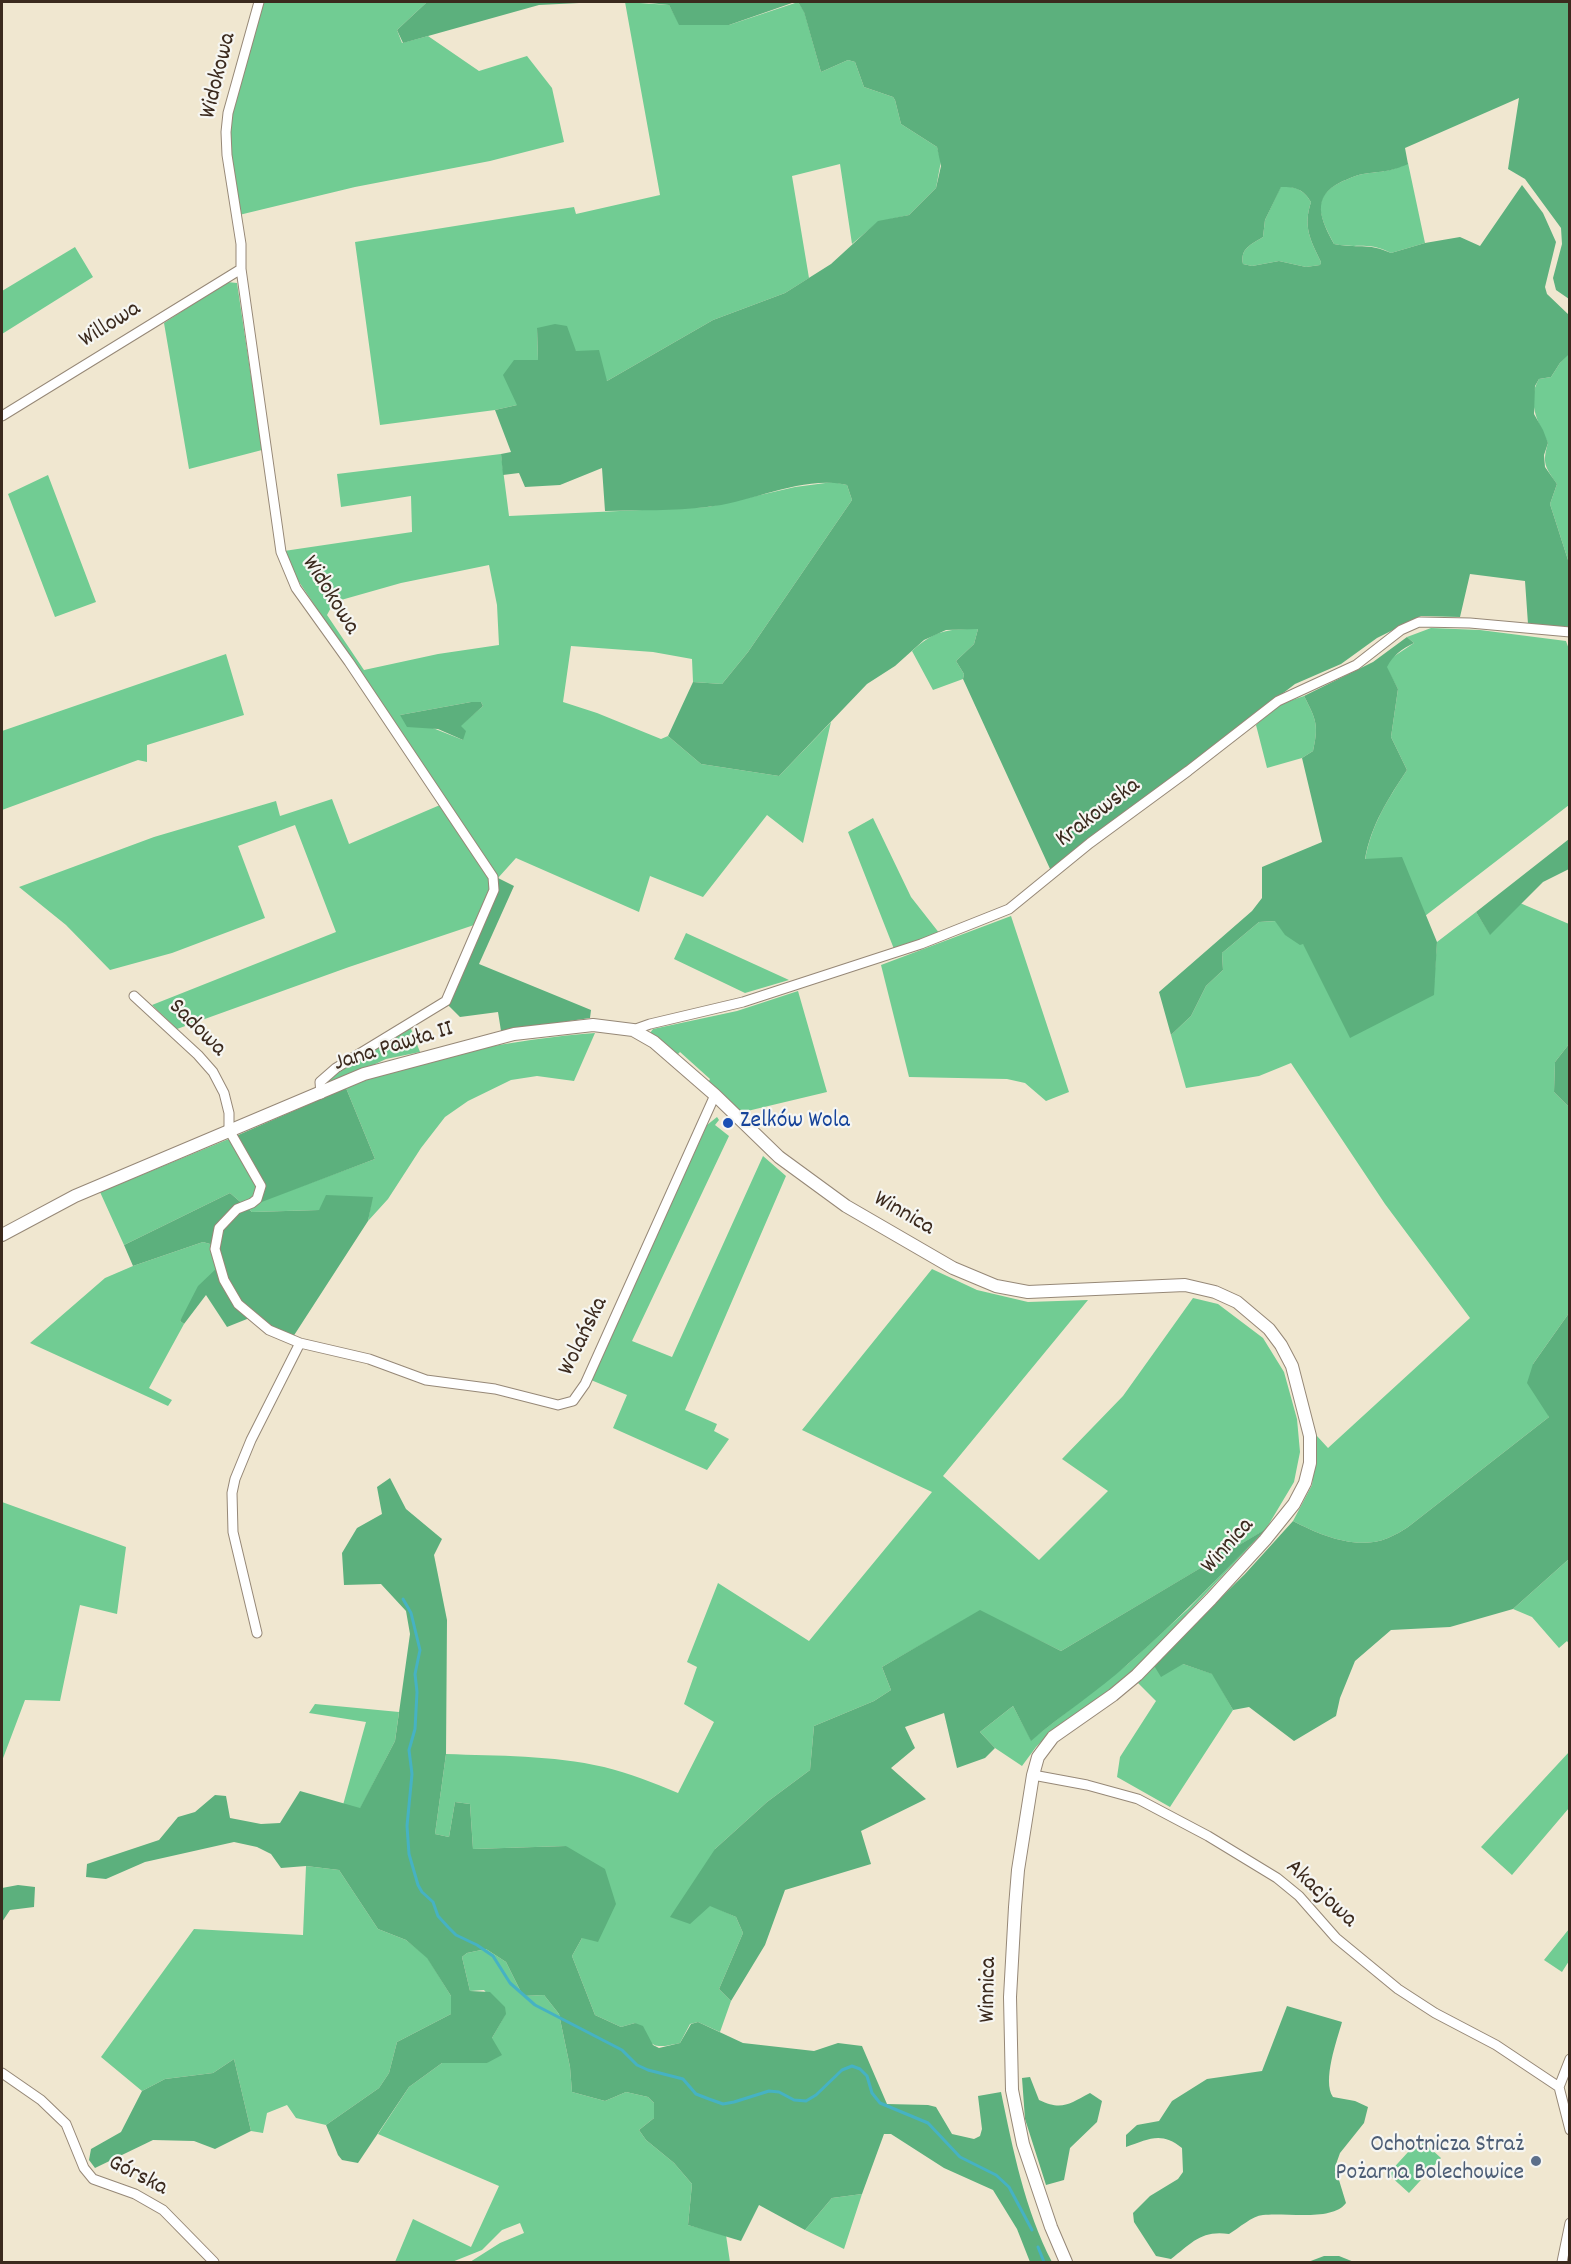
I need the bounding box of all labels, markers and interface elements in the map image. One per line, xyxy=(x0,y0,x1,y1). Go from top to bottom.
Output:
street label: Widokowa xyxy=(195,30,245,122)
street label: Willowa xyxy=(75,296,147,356)
street label: Widokowa xyxy=(294,551,364,641)
street label: Krakowska xyxy=(1051,773,1147,855)
street label: Sadowa xyxy=(161,994,231,1064)
street label: Jana Pawła II xyxy=(331,1016,457,1080)
place label: Zelków Wola xyxy=(740,1109,850,1137)
marker: Zelków Wola xyxy=(721,1116,735,1130)
street label: Winnica xyxy=(867,1186,939,1244)
street label: Wolańska xyxy=(554,1293,616,1381)
street label: Winnica xyxy=(1196,1513,1262,1581)
street label: Akacjowa xyxy=(1278,1855,1362,1935)
street label: Winnica xyxy=(975,1957,1005,2023)
place label: Ochotnicza Straż Pożarna Bolechowice xyxy=(1336,2133,1524,2189)
street label: Górska xyxy=(102,2150,172,2204)
marker: Ochotnicza Straż Pożarna Bolechowice xyxy=(1529,2154,1543,2168)

